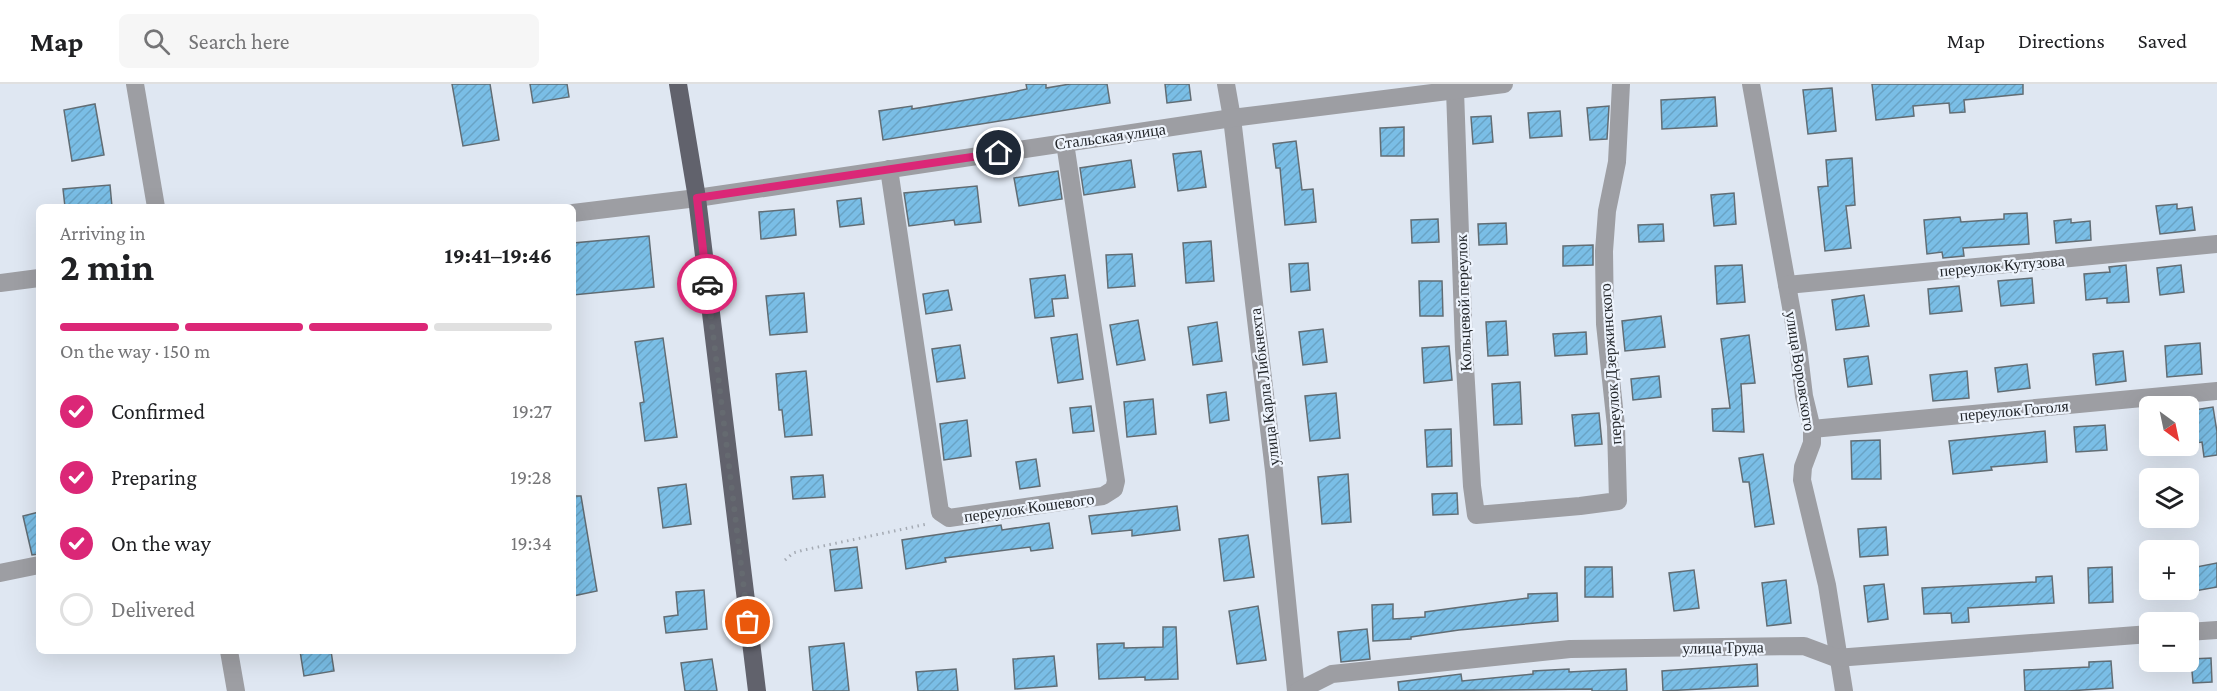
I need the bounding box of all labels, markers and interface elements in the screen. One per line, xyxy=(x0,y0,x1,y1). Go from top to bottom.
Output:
search box xyxy=(119,14,539,68)
icon: search xyxy=(140,25,173,58)
text: Map xyxy=(30,26,83,57)
text: Search here xyxy=(188,29,289,54)
text: Map xyxy=(1947,29,1985,53)
text: Directions xyxy=(2018,29,2105,53)
text: Saved xyxy=(2138,29,2187,53)
street label: Стальская улица xyxy=(1054,120,1167,154)
pin xyxy=(973,127,1024,178)
icon: home xyxy=(982,136,1015,169)
text: Arriving in xyxy=(60,222,145,244)
street label: Кольцевой переулок xyxy=(1453,234,1475,372)
text: 19:41–19:46 xyxy=(445,243,552,268)
text: 2 min xyxy=(60,245,154,288)
street label: переулок Кутузова xyxy=(1939,252,2065,280)
courier xyxy=(677,254,737,314)
icon: car xyxy=(691,268,724,301)
street label: переулок Дзержинского xyxy=(1596,283,1626,445)
street label: улица Карла Либкнехта xyxy=(1246,307,1284,467)
street label: улица Воровского xyxy=(1782,310,1818,432)
text: On the way · 150 m xyxy=(60,340,210,362)
icon: check xyxy=(60,395,93,428)
north arrow xyxy=(2139,396,2199,456)
map controls xyxy=(2139,396,2199,672)
street label: переулок Гоголя xyxy=(1959,397,2070,425)
text: Confirmed xyxy=(111,399,205,424)
text: 19:27 xyxy=(512,400,552,422)
icon: check xyxy=(60,461,93,494)
text: Preparing xyxy=(111,465,197,490)
text: 19:28 xyxy=(510,466,552,488)
button: layers xyxy=(2139,468,2199,528)
street label: переулок Кошевого xyxy=(963,490,1095,526)
icon: check xyxy=(60,527,93,560)
text: On the way xyxy=(111,531,211,556)
text: 19:34 xyxy=(511,532,552,554)
button: + xyxy=(2139,540,2199,600)
pin xyxy=(722,596,773,647)
text: Delivered xyxy=(111,597,195,622)
icon: bag xyxy=(731,605,764,638)
button: − xyxy=(2139,612,2199,672)
street label: улица Труда xyxy=(1682,638,1764,658)

